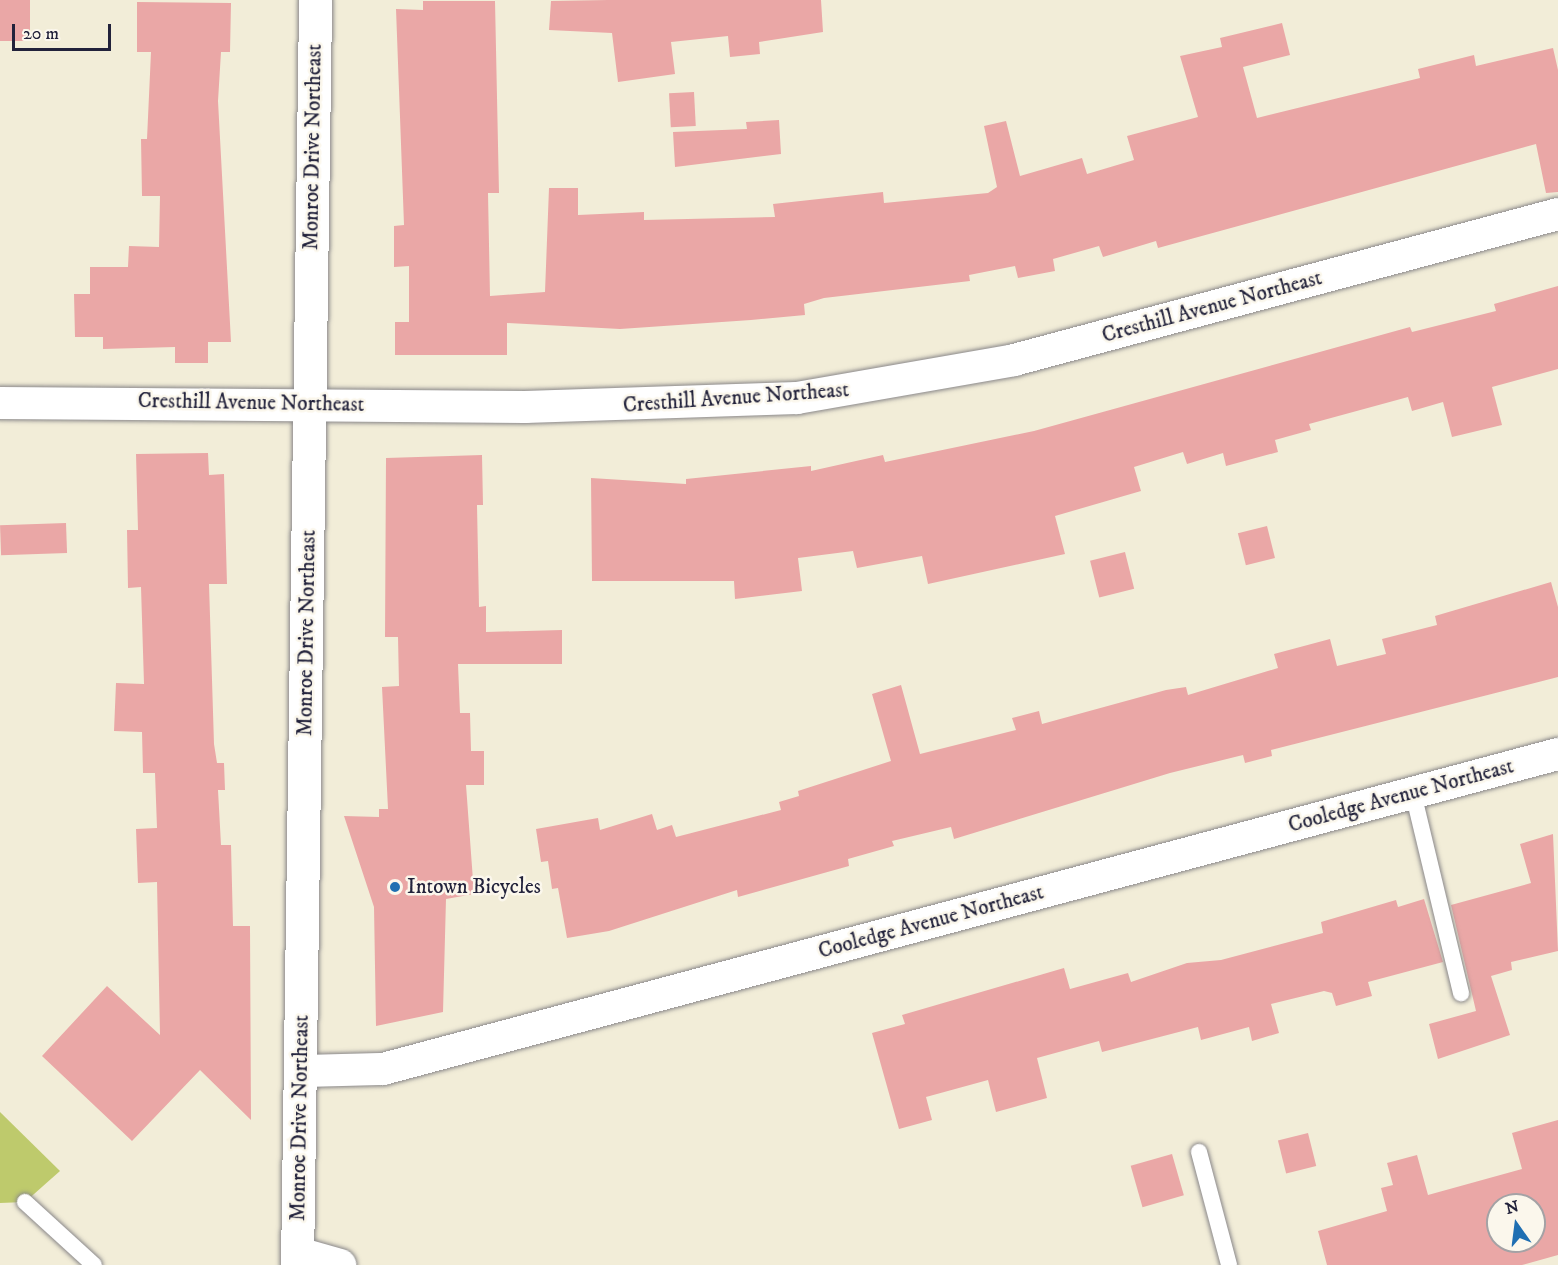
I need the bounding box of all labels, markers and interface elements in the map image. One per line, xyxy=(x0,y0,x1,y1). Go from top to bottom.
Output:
scale bar xyxy=(15,12,114,50)
text: 20 m xyxy=(23,23,59,45)
street label: Monroe Drive Northeast xyxy=(299,44,327,250)
street label: Cresthill Avenue Northeast xyxy=(1099,266,1325,348)
street label: Cresthill Avenue Northeast xyxy=(622,378,850,418)
street label: Cresthill Avenue Northeast xyxy=(138,388,364,418)
street label: Monroe Drive Northeast xyxy=(293,530,321,736)
street label: Cooledge Avenue Northeast xyxy=(1286,754,1516,838)
place label: Intown Bicycles xyxy=(407,874,541,900)
marker: Intown Bicycles xyxy=(388,880,402,894)
street label: Cooledge Avenue Northeast xyxy=(816,880,1046,964)
street label: Monroe Drive Northeast xyxy=(286,1015,314,1221)
north arrow xyxy=(1486,1193,1546,1253)
text: N xyxy=(1503,1196,1521,1219)

